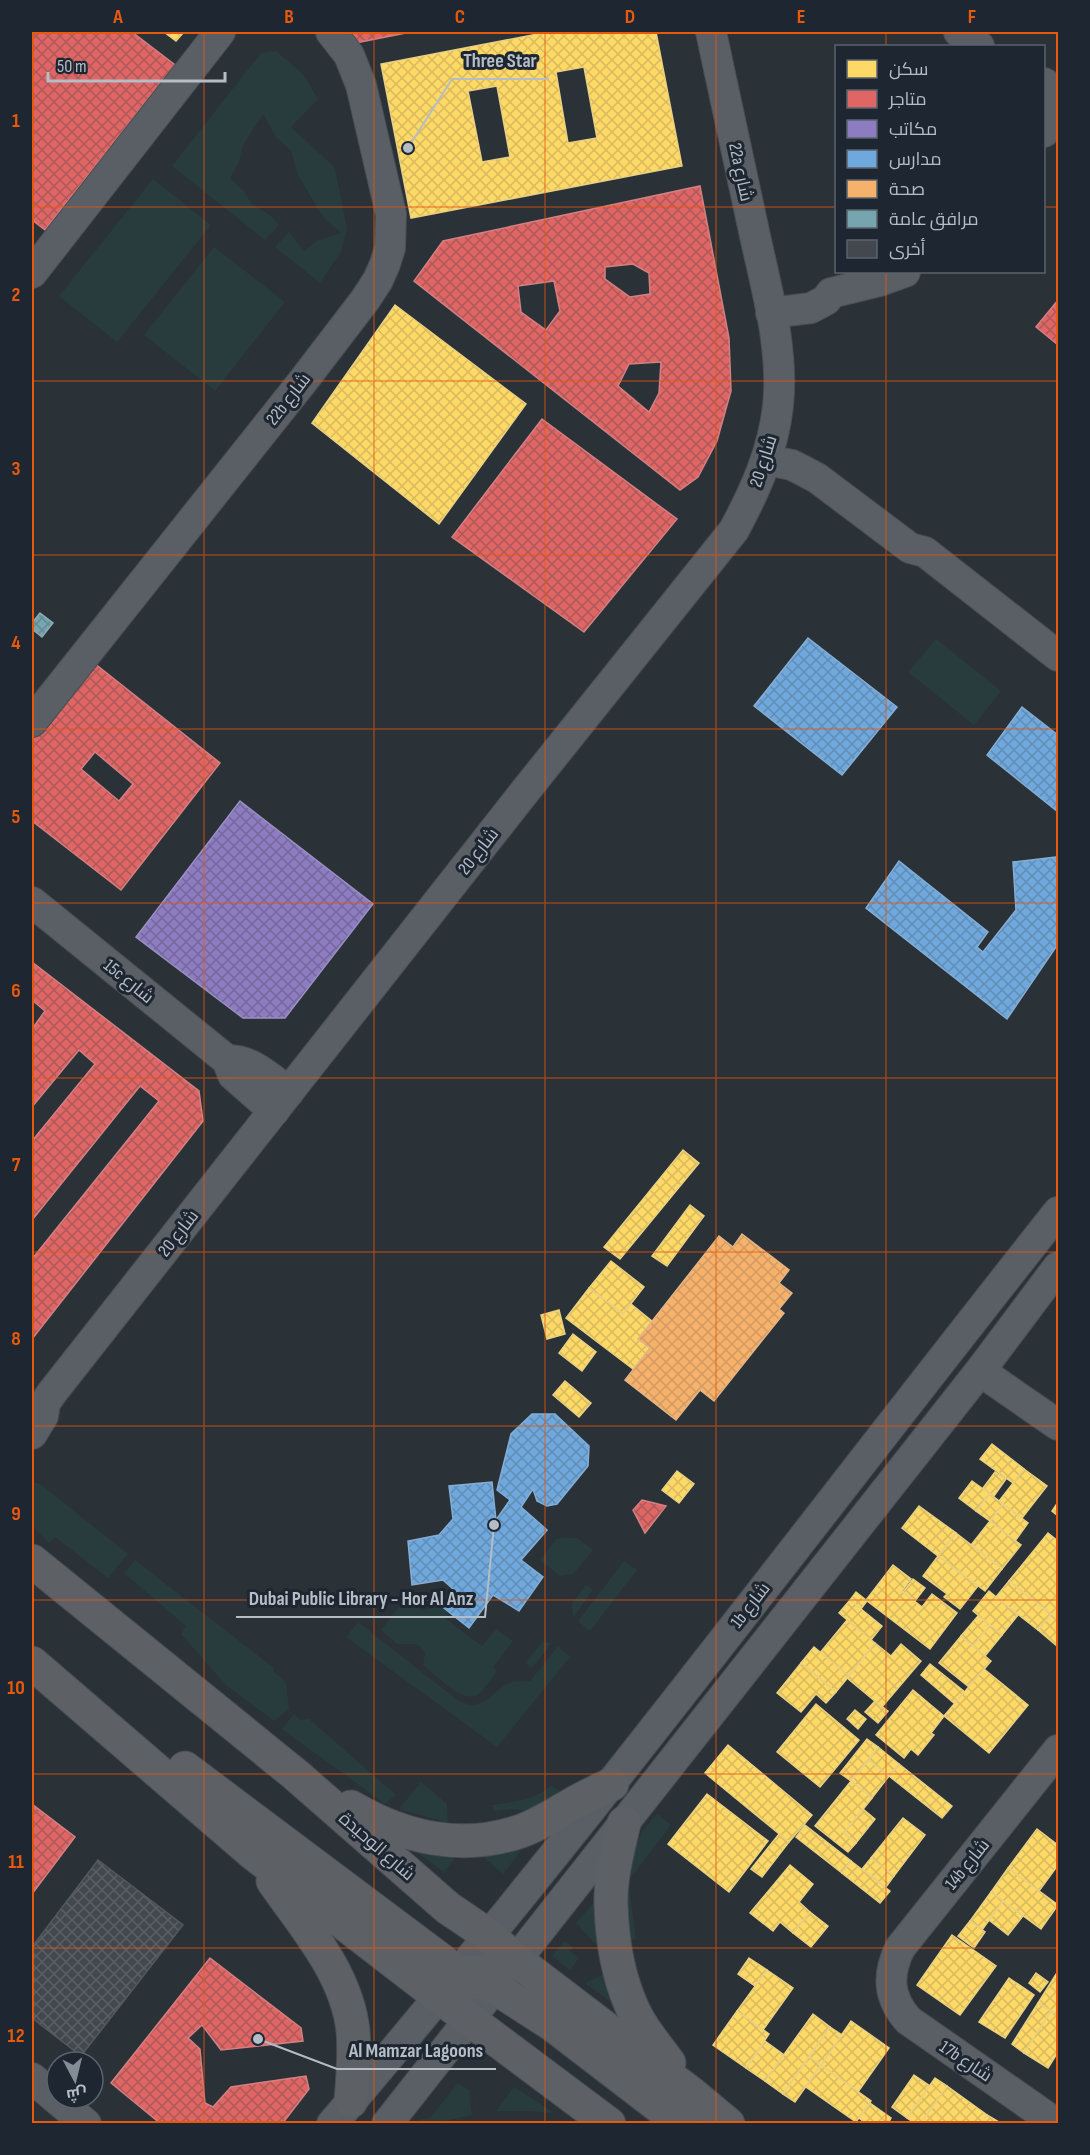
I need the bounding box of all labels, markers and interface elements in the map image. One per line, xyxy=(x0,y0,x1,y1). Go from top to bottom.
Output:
text: A xyxy=(112,5,123,29)
text: B xyxy=(284,5,294,29)
text: C xyxy=(455,5,465,29)
text: D xyxy=(625,5,635,29)
text: E xyxy=(797,5,805,29)
text: F xyxy=(968,5,976,29)
callout: Three Star xyxy=(452,41,549,79)
scale bar xyxy=(48,45,225,83)
legend xyxy=(835,45,1045,273)
text: Three Star xyxy=(463,49,537,73)
text: 50 m xyxy=(57,56,87,77)
text: سكن xyxy=(889,59,928,80)
text: متاجر xyxy=(888,89,927,110)
text: 1 xyxy=(12,109,20,133)
text: مكاتب xyxy=(889,119,937,140)
street label: 22a شارع xyxy=(723,141,757,204)
text: مدارس xyxy=(889,149,942,170)
text: صحة xyxy=(889,179,925,200)
text: مرافق عامة xyxy=(889,209,979,231)
text: أخرى xyxy=(889,238,926,260)
text: 2 xyxy=(12,283,20,307)
street label: 22b شارع xyxy=(262,369,316,430)
street label: شارع 20 xyxy=(745,433,783,490)
text: 3 xyxy=(12,457,21,481)
text: 4 xyxy=(11,631,21,655)
text: 5 xyxy=(12,805,21,829)
street label: شارع 20 xyxy=(454,824,504,879)
street label: 15c شارع xyxy=(99,955,158,1009)
text: 6 xyxy=(11,979,21,1003)
text: 7 xyxy=(12,1153,21,1177)
street label: شارع 20 xyxy=(154,1206,204,1261)
text: 8 xyxy=(11,1327,21,1351)
text: 9 xyxy=(11,1502,21,1526)
street label: 1b شارع xyxy=(726,1578,775,1633)
callout: Dubai Public Library - Hor Al Anz xyxy=(236,1579,485,1617)
text: Dubai Public Library - Hor Al Anz xyxy=(249,1587,474,1611)
text: 10 xyxy=(7,1676,25,1700)
street label: شارع الوحيدة xyxy=(334,1808,419,1886)
street label: 14b شارع xyxy=(941,1835,995,1894)
text: 11 xyxy=(8,1850,24,1874)
text: 12 xyxy=(8,2024,24,2048)
callout: Al Mamzar Lagoons xyxy=(337,2031,496,2069)
street label: 17b شارع xyxy=(935,2036,996,2087)
text: Al Mamzar Lagoons xyxy=(348,2039,484,2063)
north arrow xyxy=(45,2050,105,2110)
text: ش xyxy=(65,2083,88,2104)

